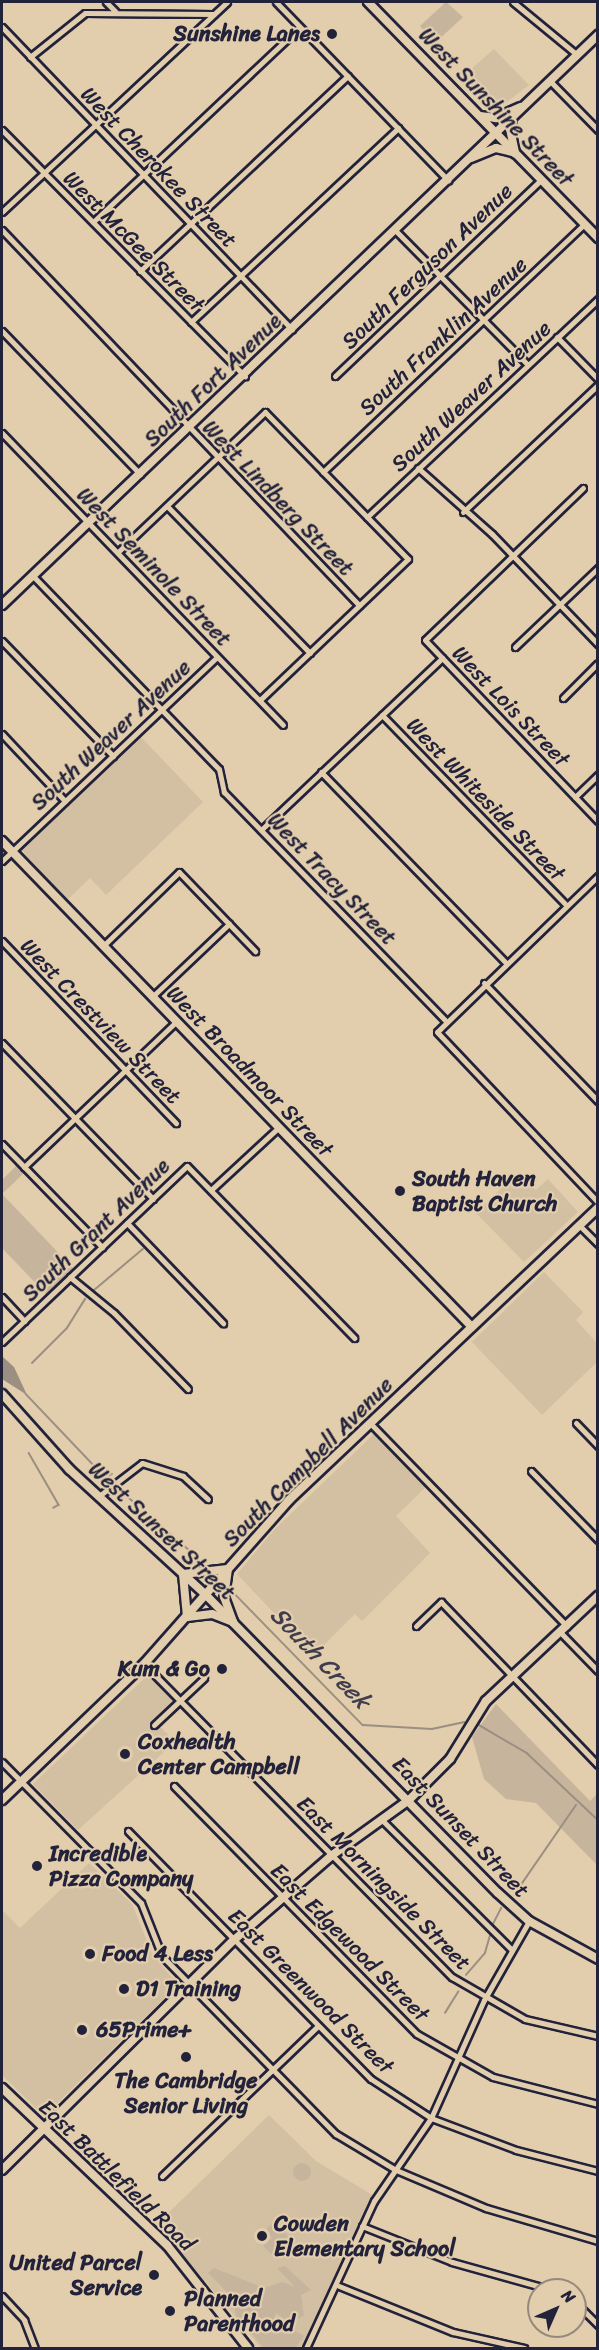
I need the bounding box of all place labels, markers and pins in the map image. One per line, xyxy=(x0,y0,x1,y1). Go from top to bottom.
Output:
place label: Sunshine Lanes xyxy=(172,21,320,47)
marker: Sunshine Lanes xyxy=(325,27,339,41)
place label: South Haven Baptist Church xyxy=(412,1165,557,1216)
marker: South Haven Baptist Church xyxy=(393,1184,407,1198)
place label: Kum & Go xyxy=(118,1656,210,1682)
marker: Kum & Go xyxy=(215,1662,229,1676)
place label: Coxhealth Center Campbell xyxy=(138,1728,299,1780)
marker: Coxhealth Center Campbell xyxy=(116,1745,134,1763)
place label: Incredible Pizza Company xyxy=(49,1840,194,1892)
marker: Incredible Pizza Company xyxy=(30,1859,44,1873)
place label: Food 4 Less xyxy=(102,1941,215,1967)
marker: Food 4 Less xyxy=(83,1947,97,1961)
place label: D1 Training xyxy=(136,1976,242,2002)
marker: D1 Training xyxy=(117,1982,131,1996)
place label: 65Prime+ xyxy=(96,2017,192,2043)
marker: 65Prime+ xyxy=(73,2021,91,2039)
marker: The Cambridge Senior Living xyxy=(179,2050,193,2064)
place label: The Cambridge Senior Living xyxy=(115,2067,257,2118)
place label: Cowden Elementary School xyxy=(274,2210,456,2262)
marker: Cowden Elementary School xyxy=(255,2229,269,2243)
place label: United Parcel Service xyxy=(9,2249,142,2300)
marker: United Parcel Service xyxy=(147,2268,161,2282)
place label: Planned Parenthood xyxy=(184,2285,295,2336)
marker: Planned Parenthood xyxy=(161,2302,179,2320)

